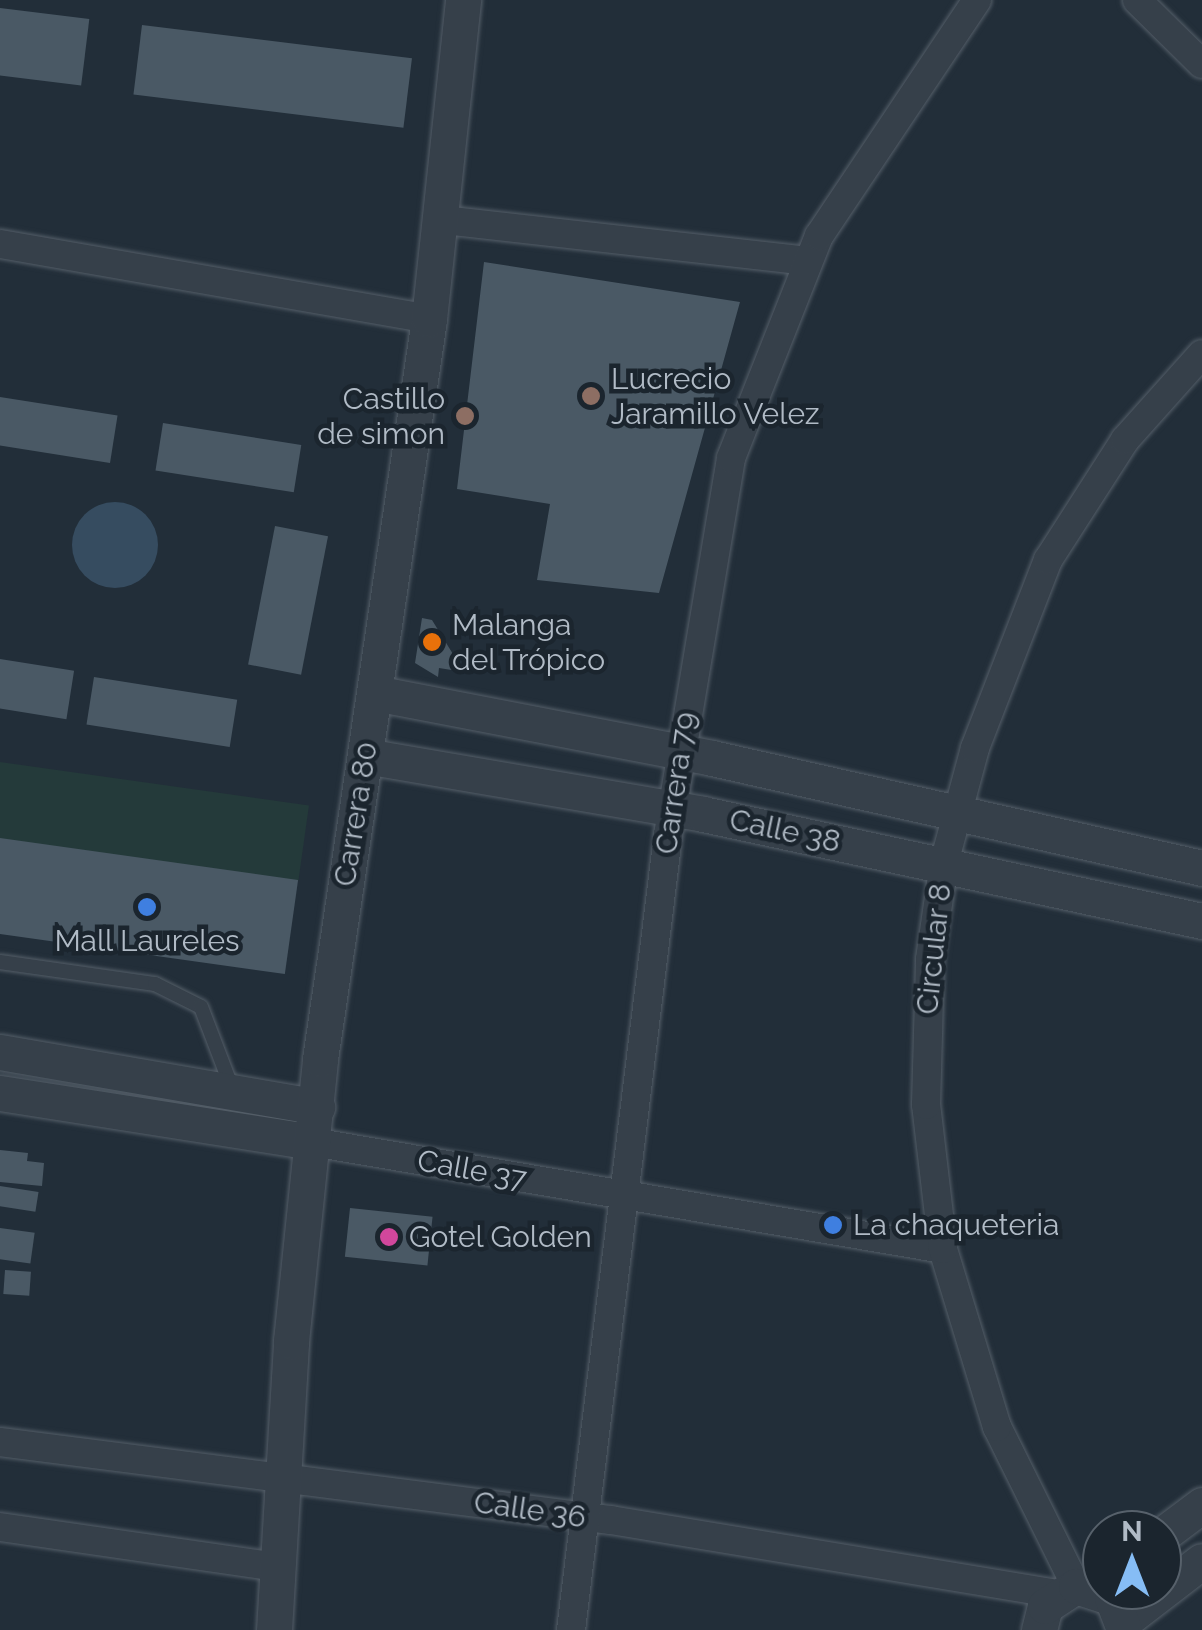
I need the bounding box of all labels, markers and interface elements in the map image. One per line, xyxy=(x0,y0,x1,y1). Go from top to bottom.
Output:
place label: Lucrecio Jaramillo Velez xyxy=(611,361,821,432)
place label: Castillo de simon xyxy=(317,381,445,452)
marker: Lucrecio Jaramillo Velez xyxy=(580,385,602,407)
marker: Castillo de simon xyxy=(454,405,476,427)
place label: Malanga del Trópico xyxy=(452,607,607,678)
marker: Malanga del Trópico xyxy=(421,631,443,653)
street label: Carrera 79 xyxy=(648,710,704,856)
street label: Carrera 80 xyxy=(327,739,385,889)
street label: Calle 38 xyxy=(726,802,844,860)
street label: Circular 8 xyxy=(909,882,959,1016)
marker: Mall Laureles xyxy=(136,896,158,918)
place label: Mall Laureles xyxy=(54,923,240,959)
street label: Calle 37 xyxy=(415,1143,529,1197)
place label: La chaqueteria xyxy=(853,1207,1059,1243)
marker: La chaqueteria xyxy=(822,1214,844,1236)
place label: Gotel Golden xyxy=(409,1219,593,1255)
marker: Gotel Golden xyxy=(378,1226,400,1248)
street label: Calle 36 xyxy=(472,1484,588,1536)
north arrow xyxy=(1082,1510,1182,1610)
text: N xyxy=(1121,1515,1143,1548)

